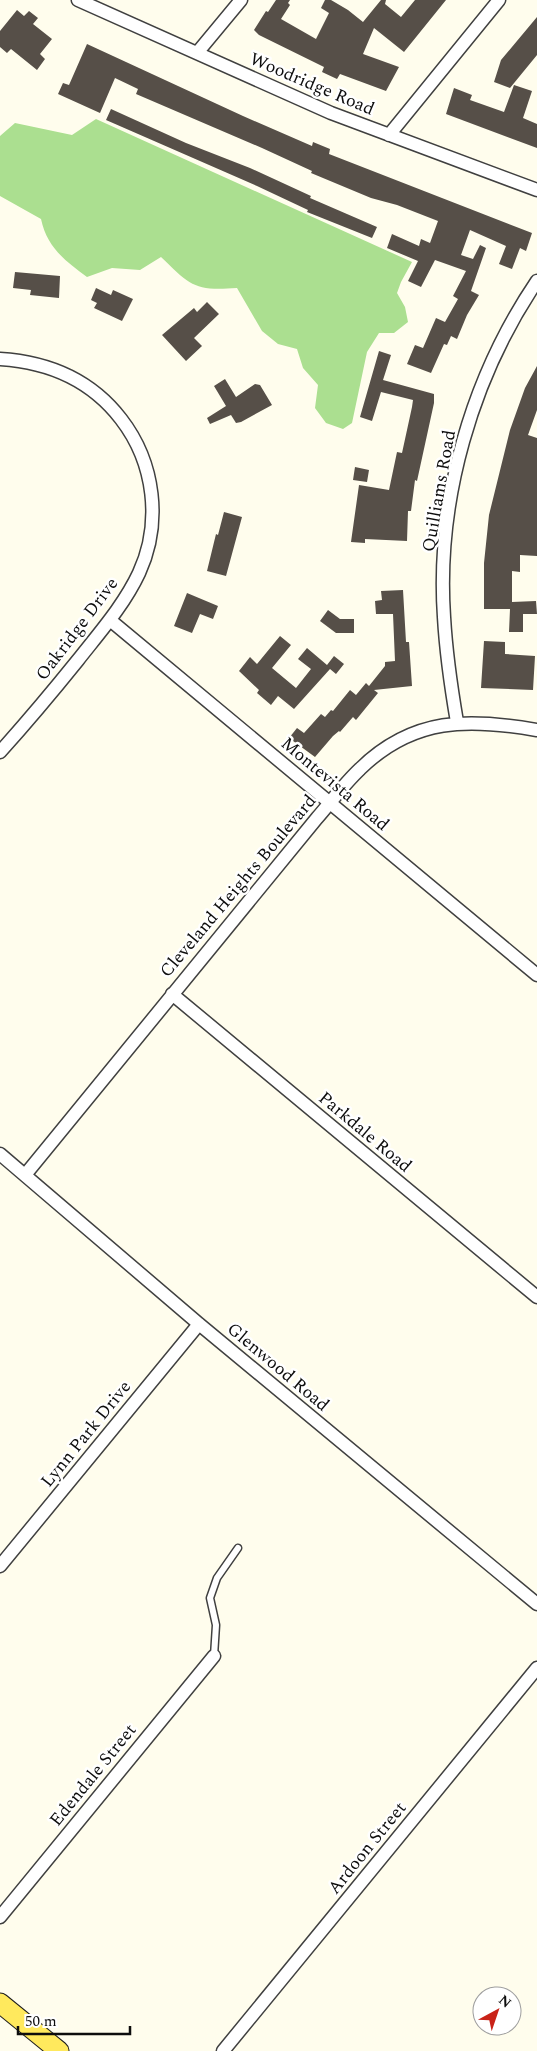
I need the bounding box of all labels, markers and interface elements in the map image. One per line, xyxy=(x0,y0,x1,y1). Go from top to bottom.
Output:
street label: Woodridge Road xyxy=(245,46,379,122)
street label: Quilliams Road xyxy=(415,428,463,554)
street label: Oakridge Drive xyxy=(29,572,125,686)
street label: Montevista Road xyxy=(275,730,395,838)
street label: Cleveland Heights Boulevard xyxy=(153,789,323,983)
street label: Parkdale Road xyxy=(312,1085,418,1179)
street label: Glenwood Road xyxy=(221,1316,335,1418)
street label: Lynn Park Drive xyxy=(34,1375,138,1493)
street label: Edendale Street xyxy=(43,1718,143,1832)
street label: Ardoon Street xyxy=(321,1796,413,1900)
north arrow xyxy=(472,1986,522,2036)
text: N xyxy=(494,1990,516,2013)
scale bar xyxy=(18,2004,130,2036)
text: 50 m xyxy=(25,2010,57,2033)

